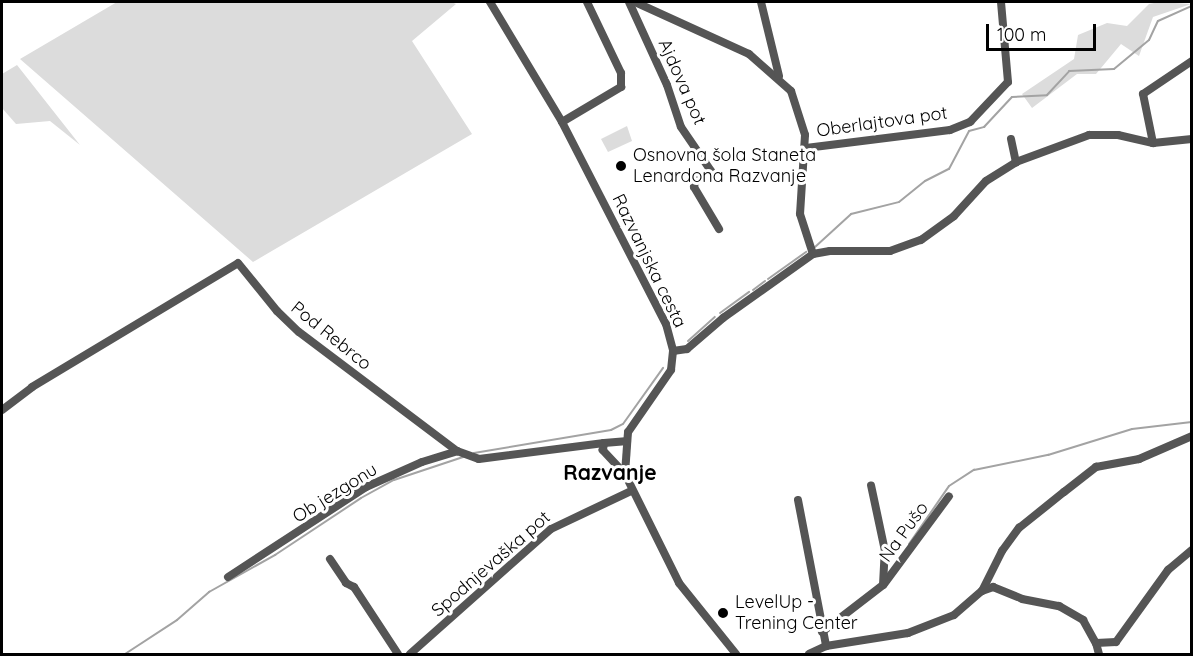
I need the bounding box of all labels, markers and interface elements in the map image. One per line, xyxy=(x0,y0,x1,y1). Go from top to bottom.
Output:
scale bar xyxy=(989,12,1098,50)
text: 100 m xyxy=(997,23,1046,46)
street label: Ajdova pot xyxy=(654,36,710,128)
street label: Oberlajtova pot xyxy=(815,102,949,142)
place label: Osnovna šola Staneta Lenardona Razvanje xyxy=(633,145,816,188)
marker: Osnovna šola Staneta Lenardona Razvanje xyxy=(614,159,628,173)
street label: Razvanjska cesta xyxy=(607,191,691,331)
street label: Pod Rebrco xyxy=(287,297,375,375)
street label: Ob jezgonu xyxy=(289,458,381,528)
district label: Razvanje xyxy=(563,459,657,485)
street label: Na Pušo xyxy=(875,498,933,566)
street label: Spodnjevaška pot xyxy=(427,507,555,621)
place label: LevelUp - Trening Center xyxy=(735,592,858,634)
marker: LevelUp - Trening Center xyxy=(716,606,730,620)

